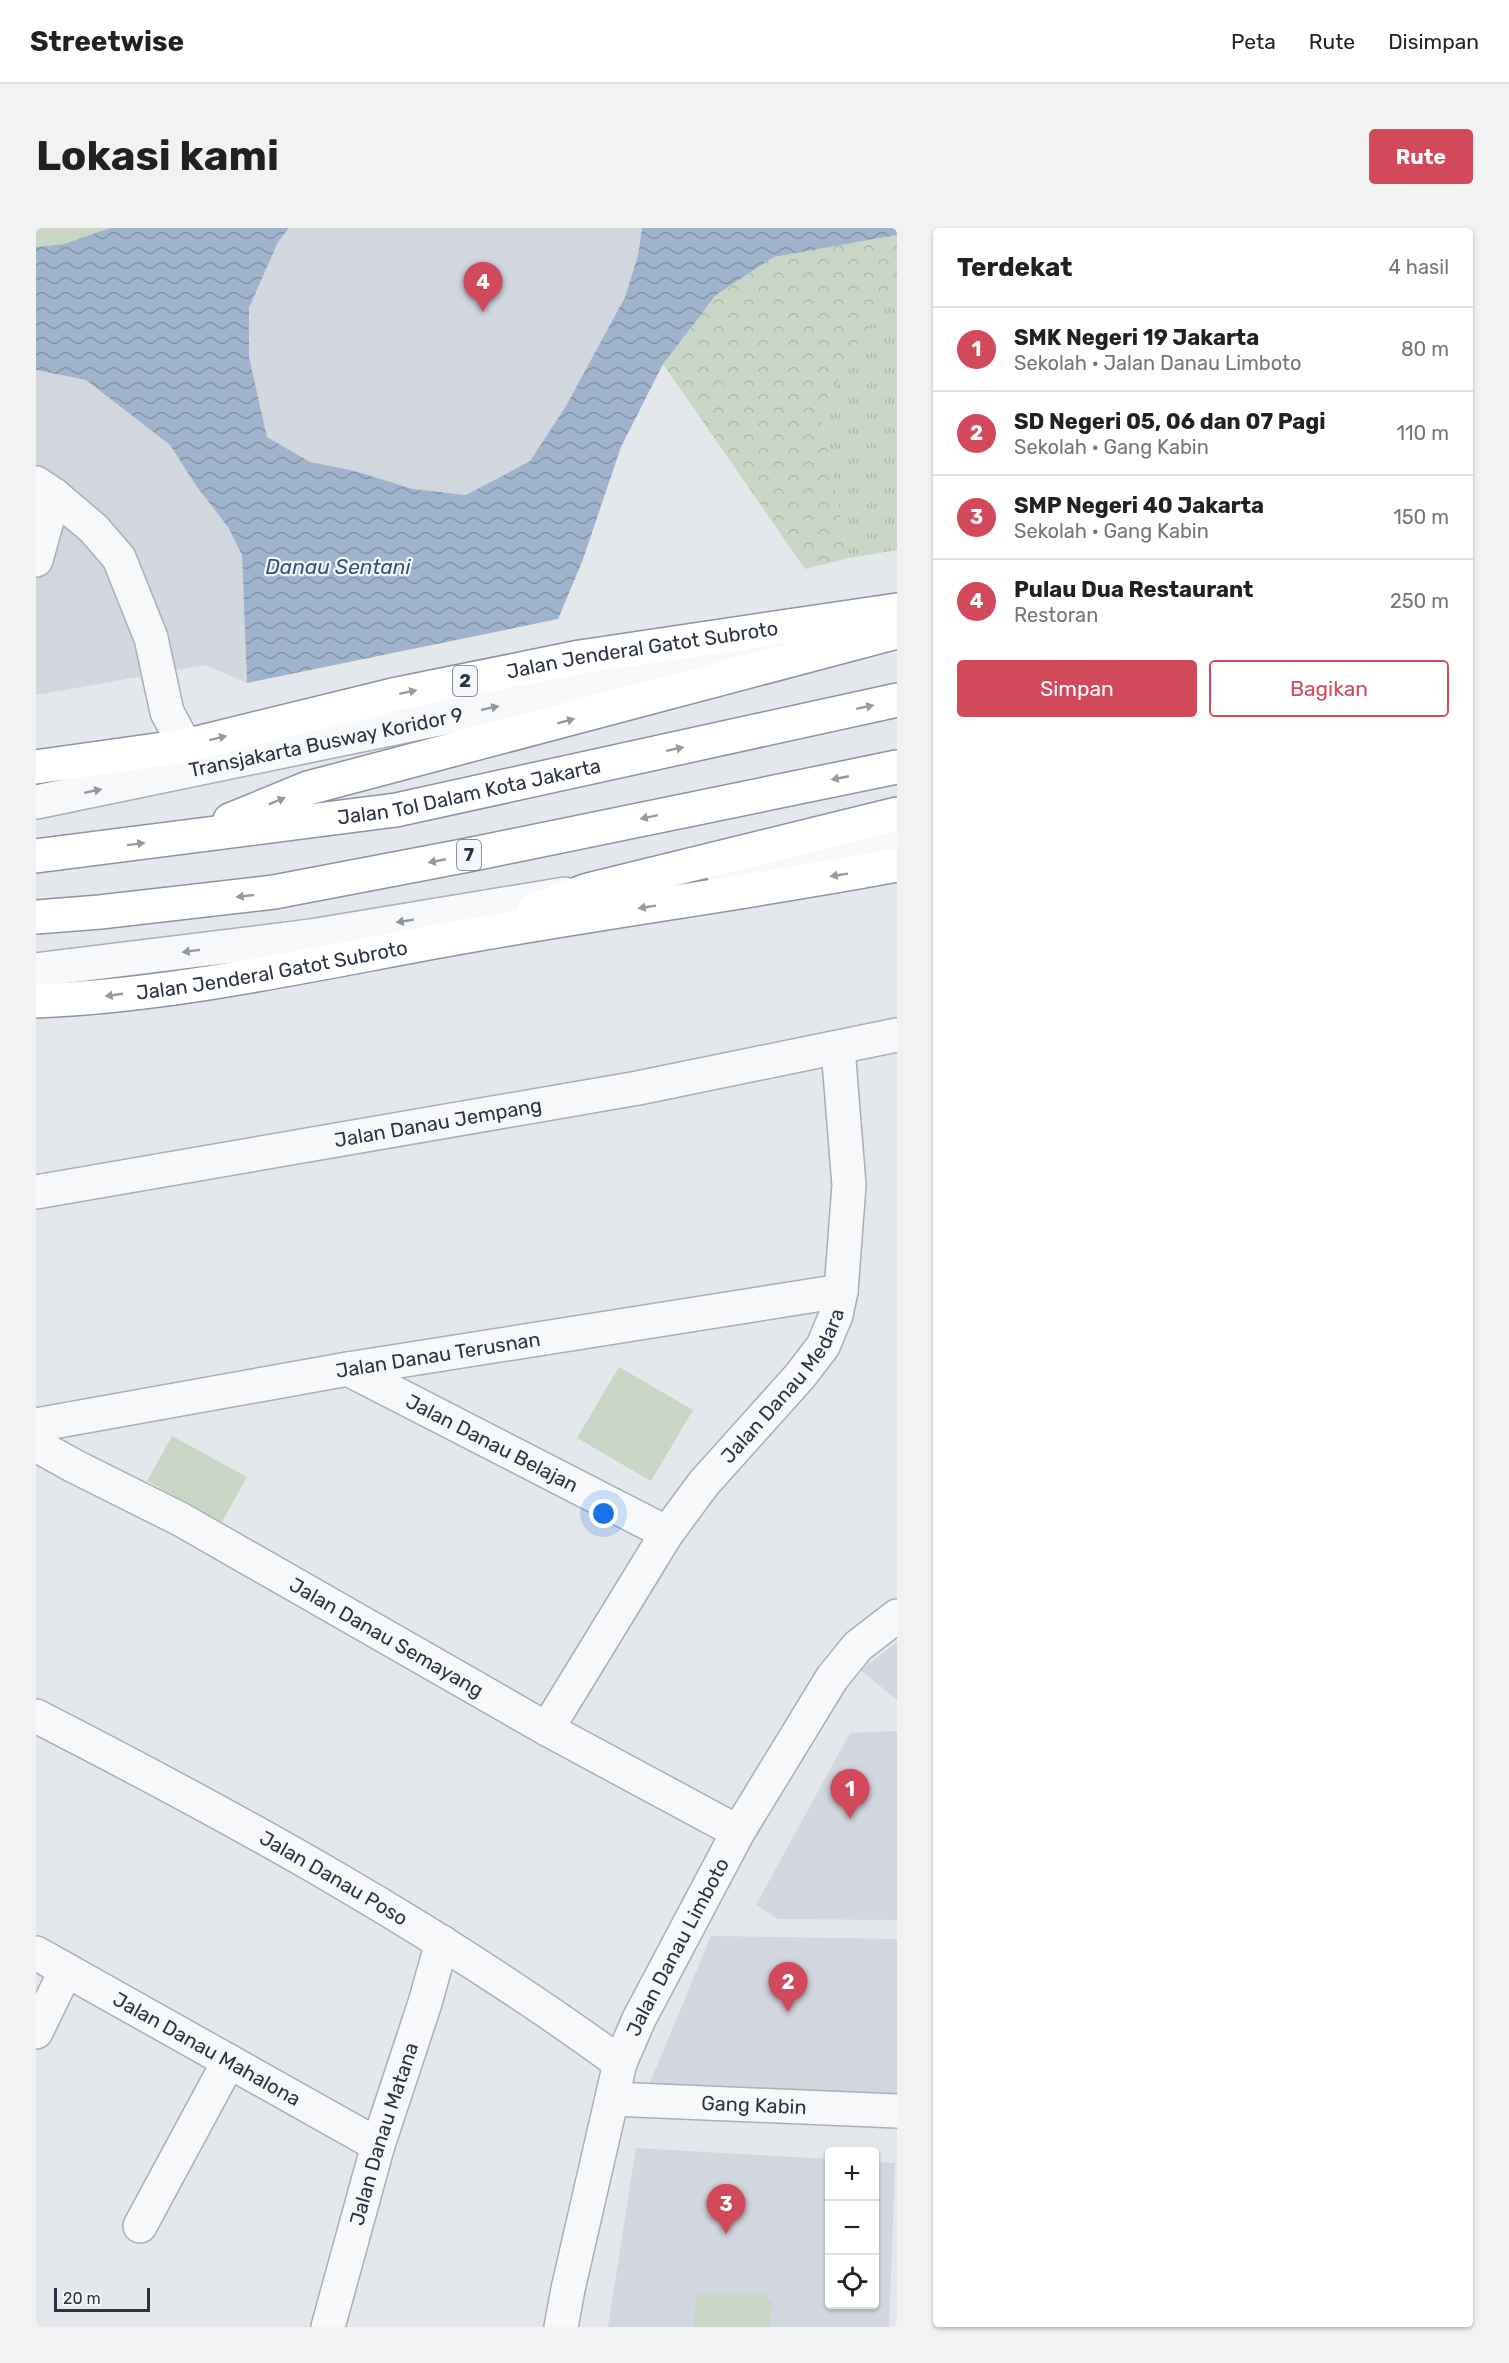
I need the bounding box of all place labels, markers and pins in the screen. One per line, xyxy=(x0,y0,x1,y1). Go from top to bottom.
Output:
pin: 4 xyxy=(464,262,502,312)
pin: 1 xyxy=(830,1770,870,1819)
pin: 2 xyxy=(768,1962,807,2012)
pin: 3 xyxy=(706,2184,746,2234)

